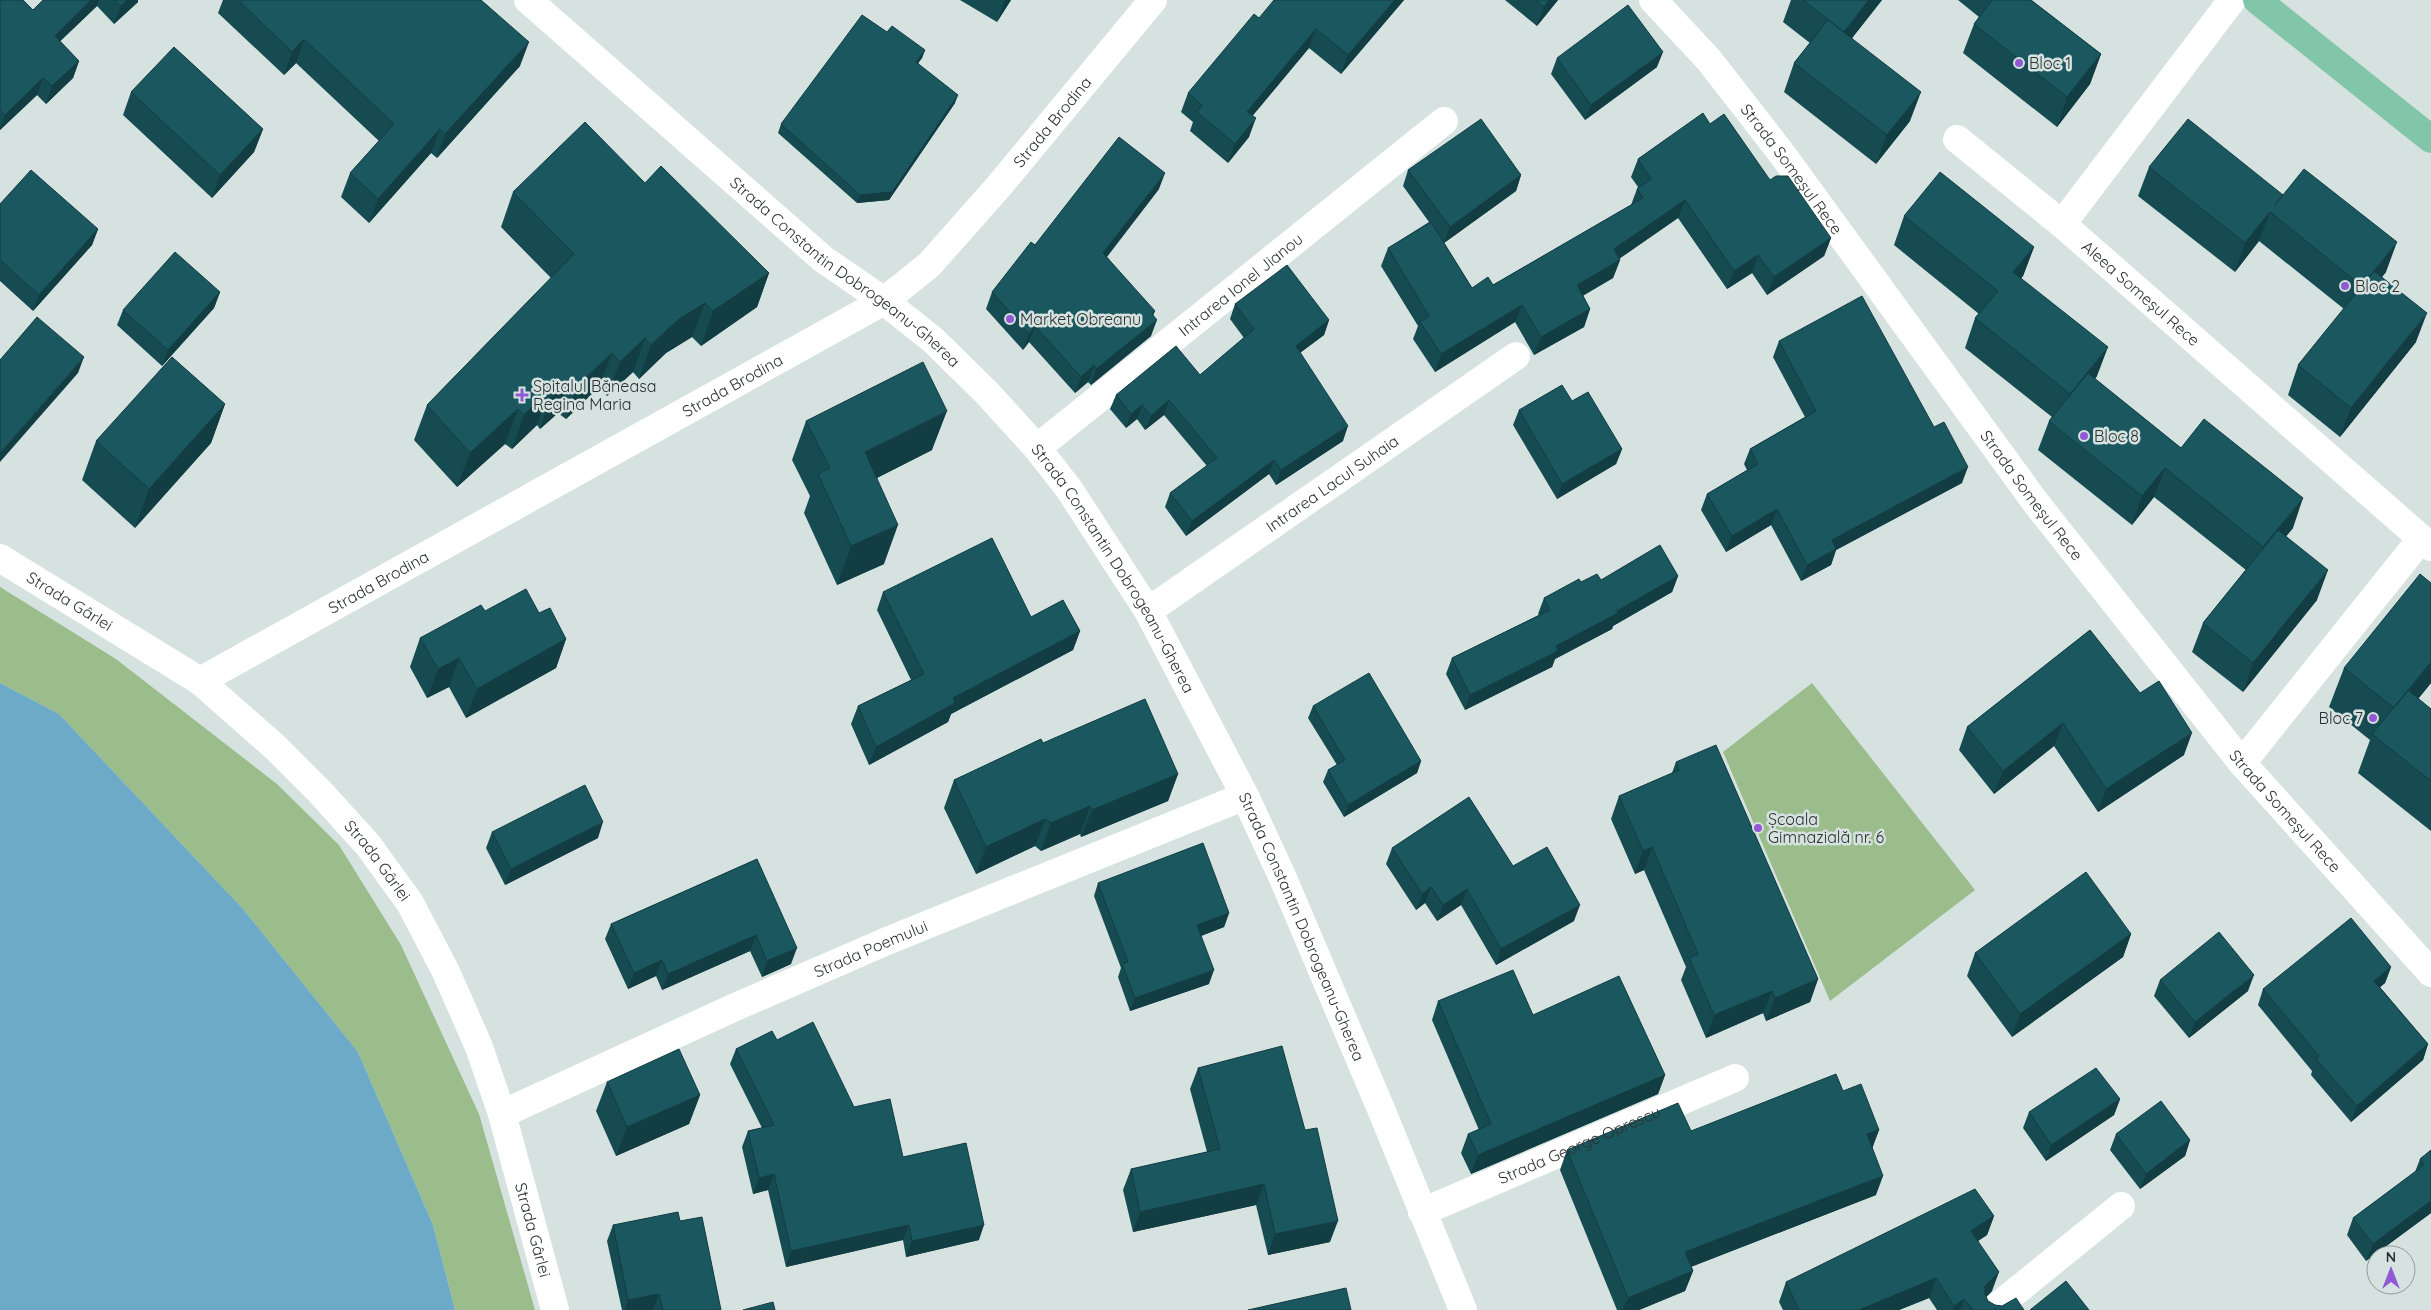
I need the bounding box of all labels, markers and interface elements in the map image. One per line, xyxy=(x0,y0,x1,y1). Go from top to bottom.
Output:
place label: Bloc 1 xyxy=(2029,53,2071,73)
marker: Bloc 1 xyxy=(2013,57,2025,69)
street label: Strada Brodina xyxy=(1009,72,1096,171)
street label: Strada Someșul Rece xyxy=(1737,100,1847,238)
street label: Strada Constantin Dobrogeanu-Gherea xyxy=(726,172,965,371)
street label: Intrarea Ionel Jianou xyxy=(1174,229,1307,340)
street label: Aleea Someșul Rece xyxy=(2078,236,2204,350)
place label: Bloc 2 xyxy=(2355,276,2400,296)
marker: Bloc 2 xyxy=(2339,280,2351,292)
place label: Market Obreanu xyxy=(1020,309,1141,329)
marker: Market Obreanu xyxy=(1004,313,1016,325)
street label: Strada Brodina xyxy=(679,349,786,421)
place label: Spitalul Băneasa Regina Maria xyxy=(533,376,656,414)
marker: Spitalul Băneasa Regina Maria xyxy=(515,388,529,402)
street label: Strada Someșul Rece xyxy=(1976,426,2087,564)
place label: Bloc 8 xyxy=(2094,426,2139,446)
street label: Intrarea Lacul Suhaia xyxy=(1262,430,1402,536)
marker: Bloc 8 xyxy=(2078,430,2090,442)
street label: Strada Constantin Dobrogeanu-Gherea xyxy=(1027,440,1199,696)
street label: Strada Brodina xyxy=(325,546,432,618)
street label: Strada Gârlei xyxy=(23,567,116,635)
place label: Bloc 7 xyxy=(2319,708,2363,728)
marker: Bloc 7 xyxy=(2367,712,2379,724)
street label: Strada Someșul Rece xyxy=(2225,745,2345,876)
street label: Strada Constantin Dobrogeanu-Gherea xyxy=(1235,789,1369,1064)
place label: Școala Gimnazială nr. 6 xyxy=(1768,809,1885,847)
street label: Strada Gârlei xyxy=(340,816,415,905)
marker: Școala Gimnazială nr. 6 xyxy=(1752,822,1764,834)
street label: Strada Poemului xyxy=(811,916,930,982)
street label: Strada George Oprescu xyxy=(1495,1101,1663,1188)
street label: Strada Gârlei xyxy=(511,1180,556,1279)
north arrow xyxy=(2366,1245,2416,1295)
text: N xyxy=(2386,1248,2396,1266)

